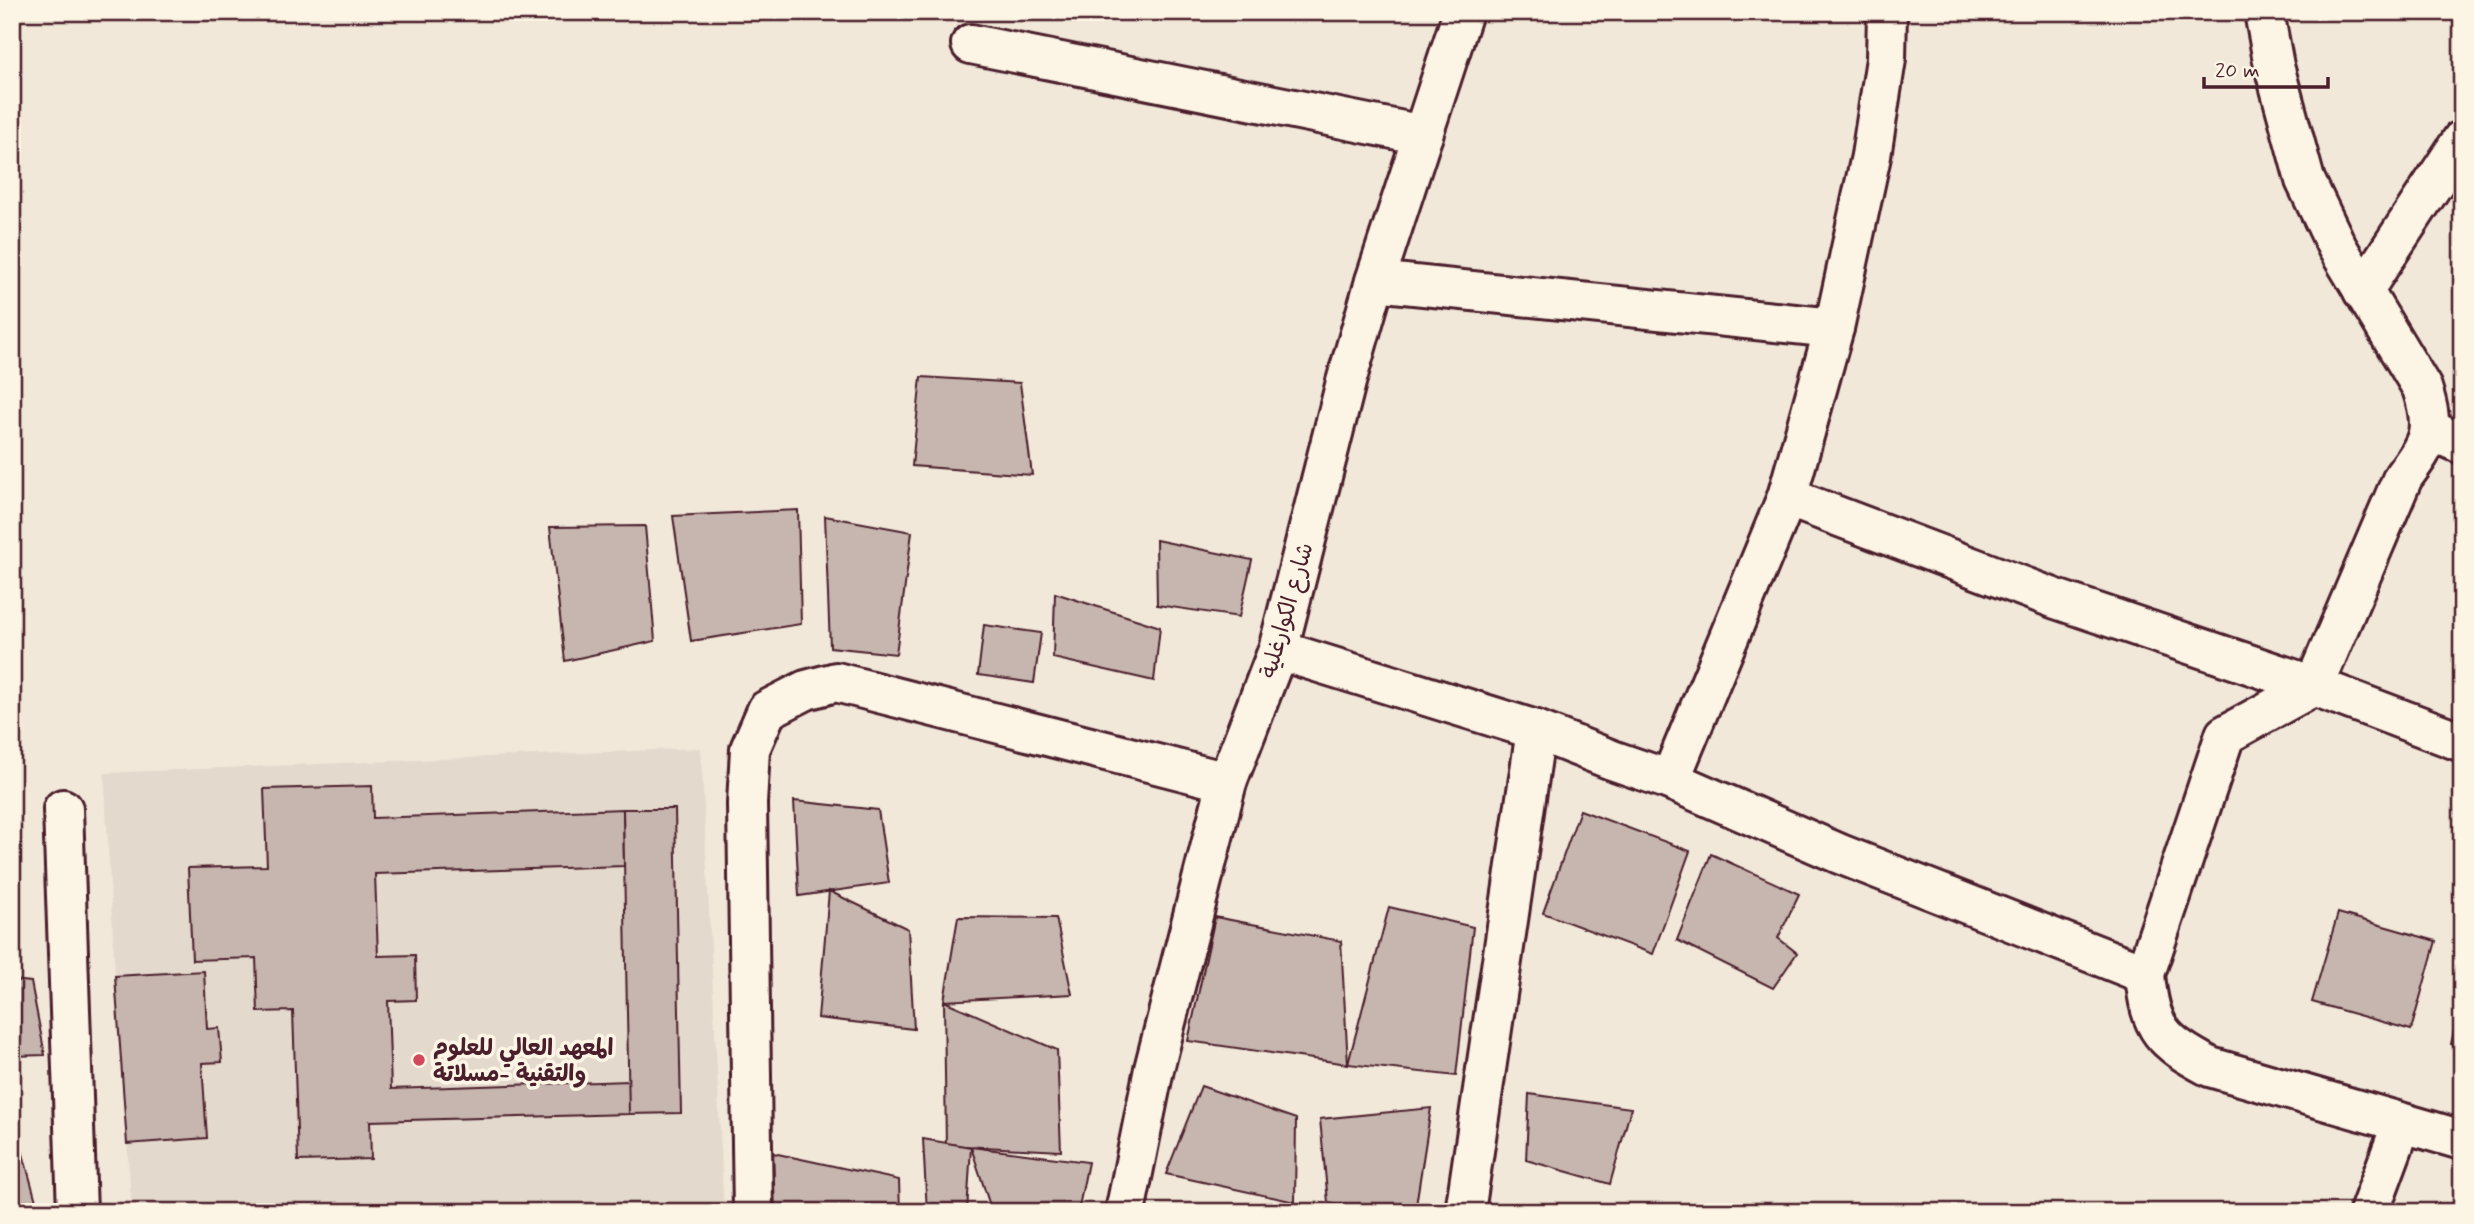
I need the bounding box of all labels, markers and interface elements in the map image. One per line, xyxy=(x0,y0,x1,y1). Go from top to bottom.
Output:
scale bar xyxy=(2204,46,2329,90)
text: 20 m xyxy=(2215,57,2260,85)
street label: شارع الكوارغلية xyxy=(1254,539,1322,682)
place label: المعهد العالي للعلوم والتقنية -مسلاتة xyxy=(433,1034,614,1090)
marker: المعهد العالي للعلوم والتقنية -مسلاتة xyxy=(411,1052,427,1068)

